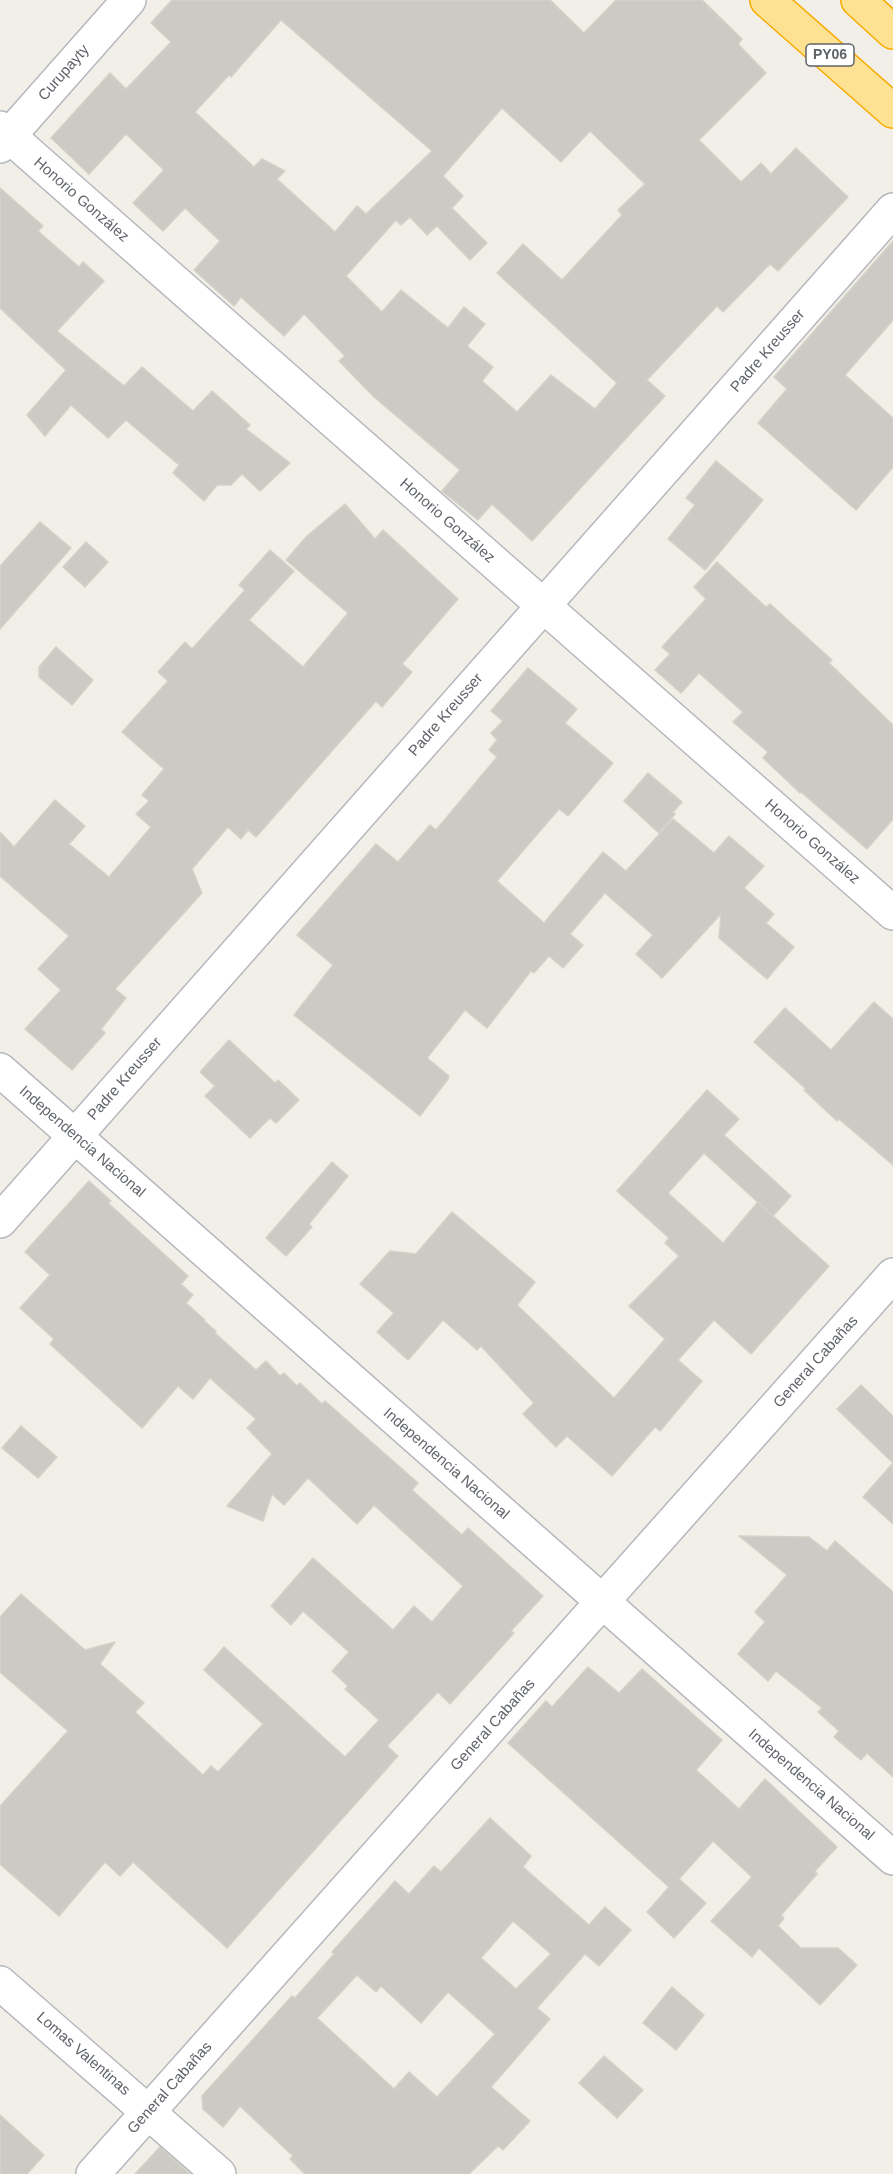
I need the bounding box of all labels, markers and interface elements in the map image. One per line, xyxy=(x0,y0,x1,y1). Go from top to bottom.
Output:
street label: Curupayty xyxy=(35,41,93,105)
road number: PY06 xyxy=(806,44,854,66)
street label: Honorio González xyxy=(30,154,132,246)
street label: Padre Kreusser xyxy=(727,306,809,396)
street label: Honorio González xyxy=(396,475,498,567)
street label: Padre Kreusser xyxy=(405,670,487,760)
street label: Honorio González xyxy=(761,796,863,888)
street label: Padre Kreusser xyxy=(84,1034,166,1124)
street label: Independencia Nacional xyxy=(15,1082,149,1202)
street label: General Cabañas xyxy=(770,1312,862,1412)
street label: Independencia Nacional xyxy=(379,1404,513,1524)
street label: General Cabañas xyxy=(447,1675,539,1775)
street label: Independencia Nacional xyxy=(744,1725,878,1845)
street label: Lomas Valentinas xyxy=(33,2008,133,2100)
street label: General Cabañas xyxy=(124,2038,216,2138)

